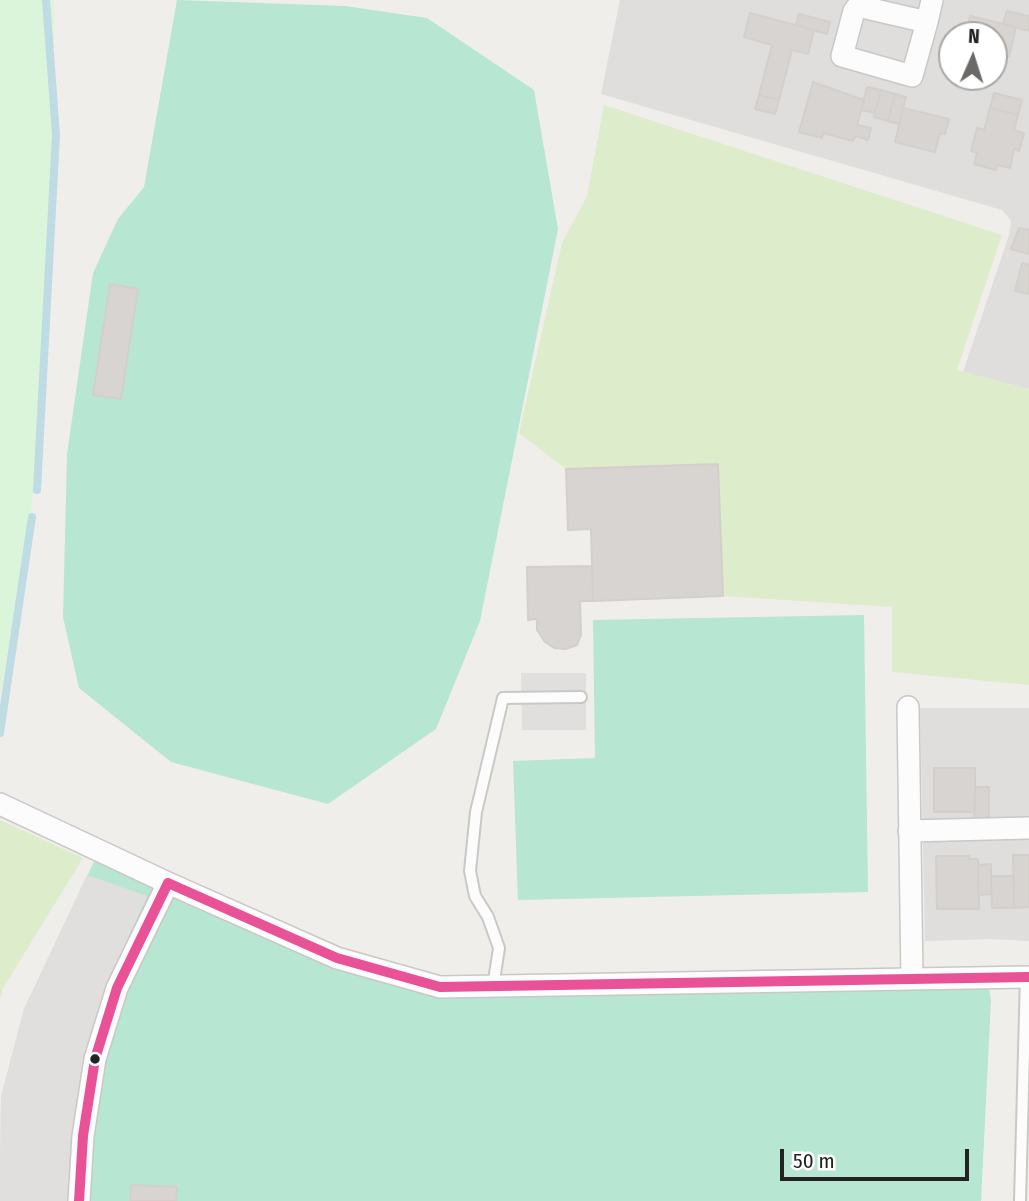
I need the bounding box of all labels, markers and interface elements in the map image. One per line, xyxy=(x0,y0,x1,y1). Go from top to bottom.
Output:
north arrow xyxy=(938,21,1008,91)
text: N xyxy=(968,25,980,48)
unlabelled marker xyxy=(88,1052,102,1066)
scale bar xyxy=(784,1134,973,1178)
text: 50 m xyxy=(793,1148,835,1174)

